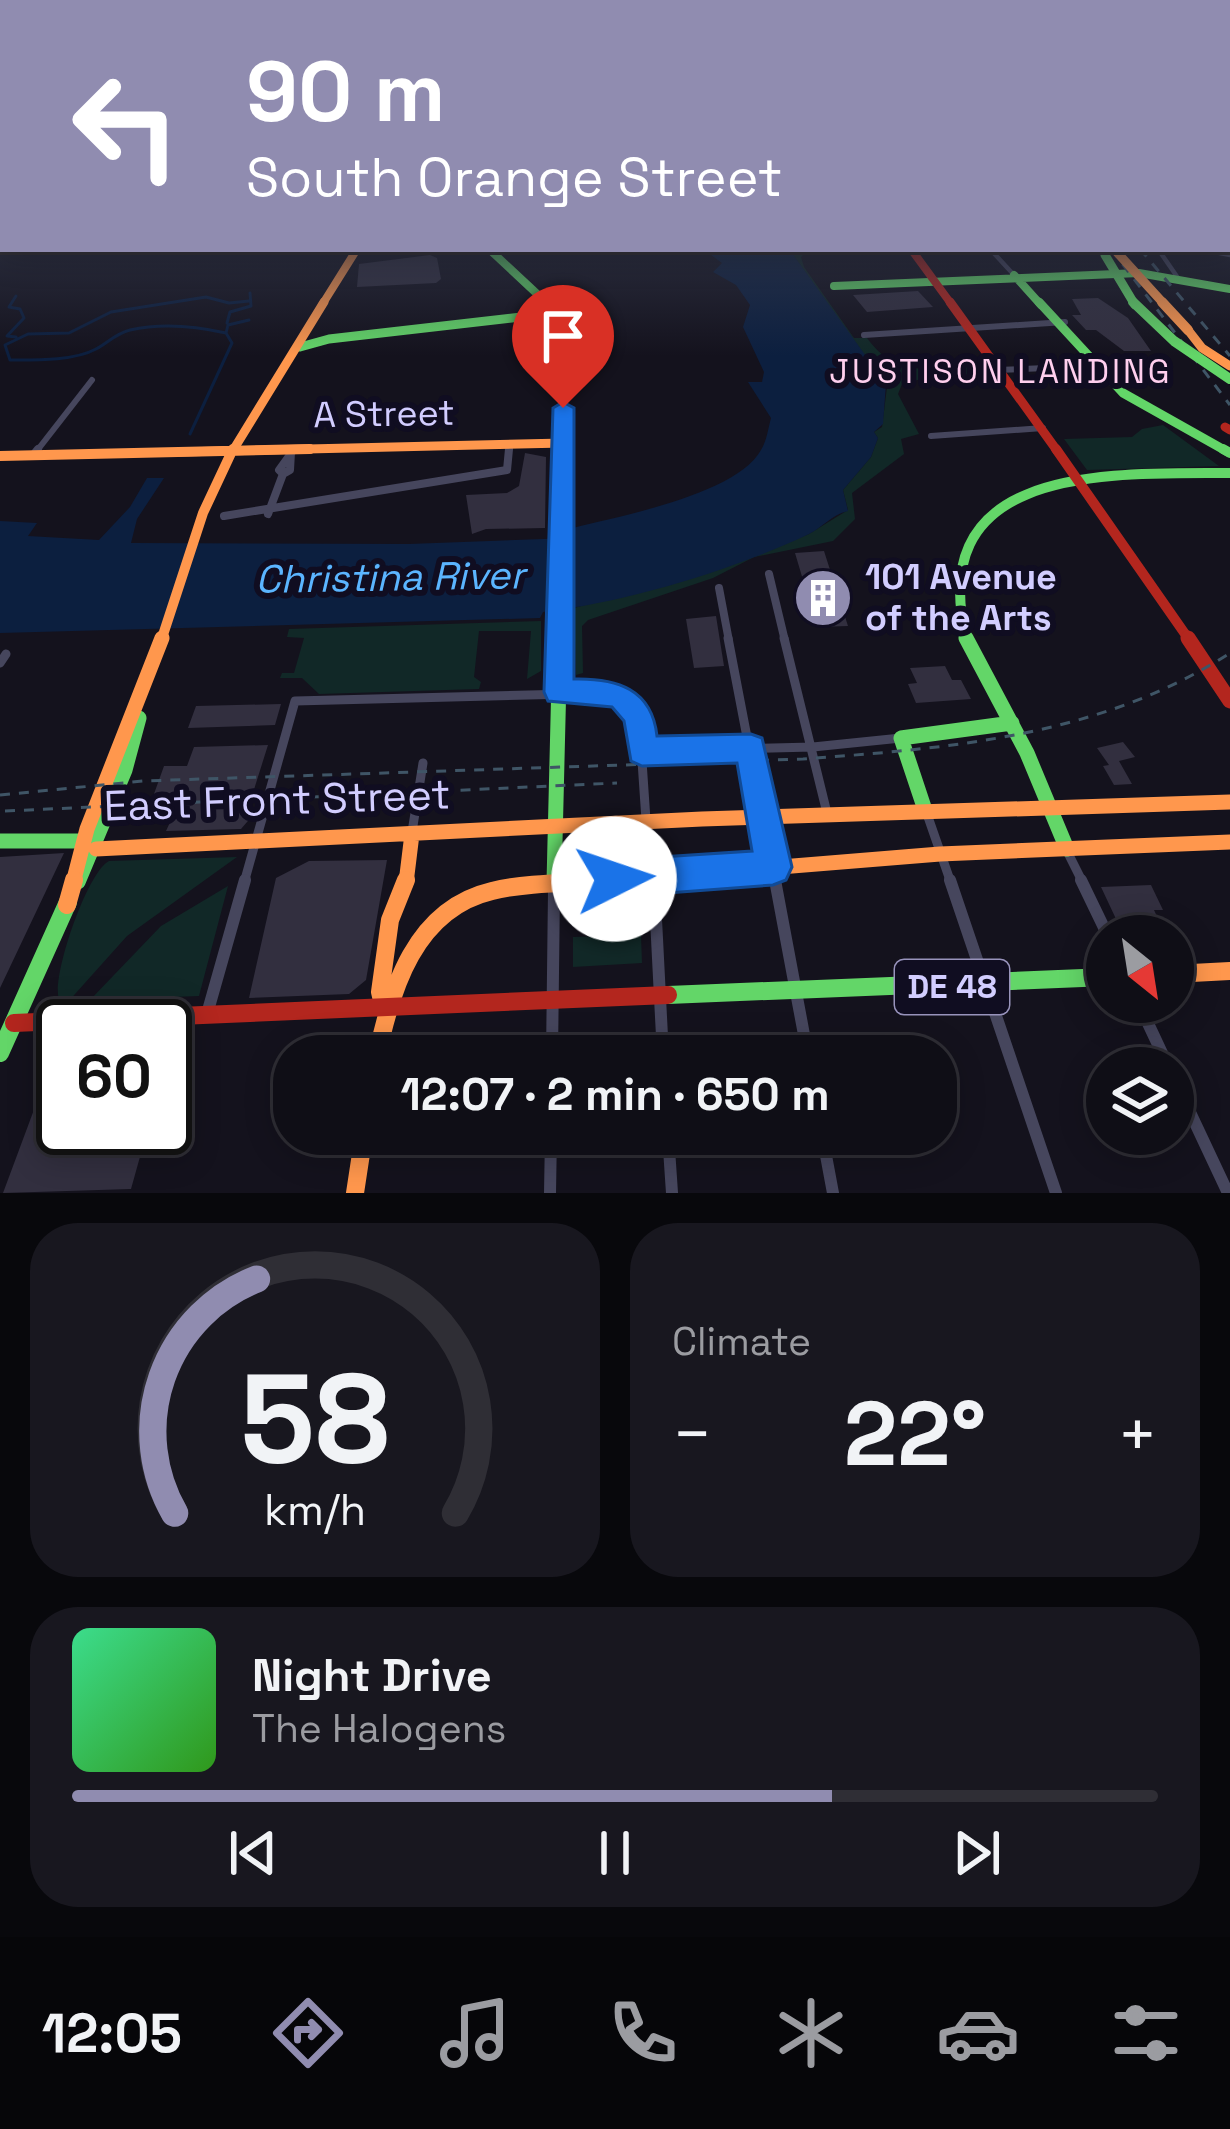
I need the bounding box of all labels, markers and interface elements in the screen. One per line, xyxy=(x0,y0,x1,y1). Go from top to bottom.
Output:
text: 90 m xyxy=(246,38,445,146)
icon: left xyxy=(48,48,204,204)
text: South Orange Street xyxy=(246,143,783,212)
pin xyxy=(512,285,614,408)
icon: arrive xyxy=(530,303,596,369)
district label: JUSTISON LANDING xyxy=(829,351,1173,393)
street label: A Street xyxy=(313,390,455,438)
water label: Christina River xyxy=(255,550,529,604)
place label: 101 Avenue of the Arts xyxy=(865,554,1057,641)
building icon: 101 Avenue of the Arts xyxy=(792,567,854,629)
street label: East Front Street xyxy=(103,767,451,833)
position arrow xyxy=(551,816,677,942)
north arrow xyxy=(1086,915,1194,1023)
map controls xyxy=(1086,915,1194,1155)
road number: DE 48 xyxy=(895,960,1009,1014)
speed limit sign: 60 xyxy=(36,999,192,1155)
button: layers xyxy=(1086,1047,1194,1155)
text: 12:07 · 2 min · 650 m xyxy=(400,1066,830,1123)
text: Climate xyxy=(672,1317,811,1366)
text: 58 xyxy=(240,1339,390,1498)
text: 22° xyxy=(844,1376,986,1491)
text: − xyxy=(672,1392,713,1476)
text: + xyxy=(1117,1392,1158,1476)
text: km/h xyxy=(264,1483,366,1538)
text: Night Drive xyxy=(252,1647,492,1704)
text: The Halogens xyxy=(252,1704,506,1753)
icon: previous xyxy=(220,1820,286,1886)
icon: pause xyxy=(582,1820,648,1886)
icon: next xyxy=(944,1820,1010,1886)
icon: directions xyxy=(266,1991,350,2075)
icon: music xyxy=(433,1991,517,2075)
icon: phone xyxy=(601,1991,685,2075)
icon: climate xyxy=(769,1991,853,2075)
icon: car xyxy=(936,1991,1020,2075)
icon: filters xyxy=(1104,1991,1188,2075)
text: 12:05 xyxy=(42,1999,182,2068)

